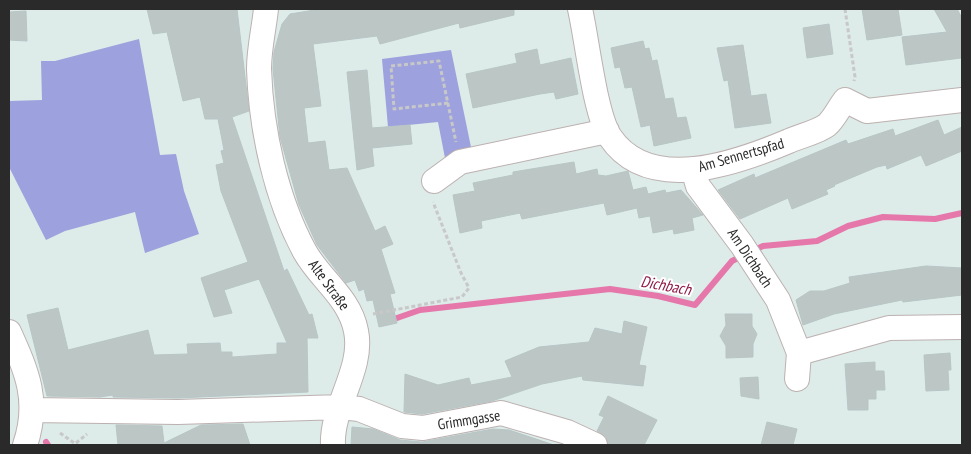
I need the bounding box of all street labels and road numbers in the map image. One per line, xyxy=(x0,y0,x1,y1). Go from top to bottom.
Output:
street label: Am Sennertspfad xyxy=(696,133,786,176)
street label: Am Dichbach xyxy=(724,224,777,291)
street label: Alte Straße xyxy=(305,256,354,314)
street label: Grimmgasse xyxy=(436,405,502,434)

